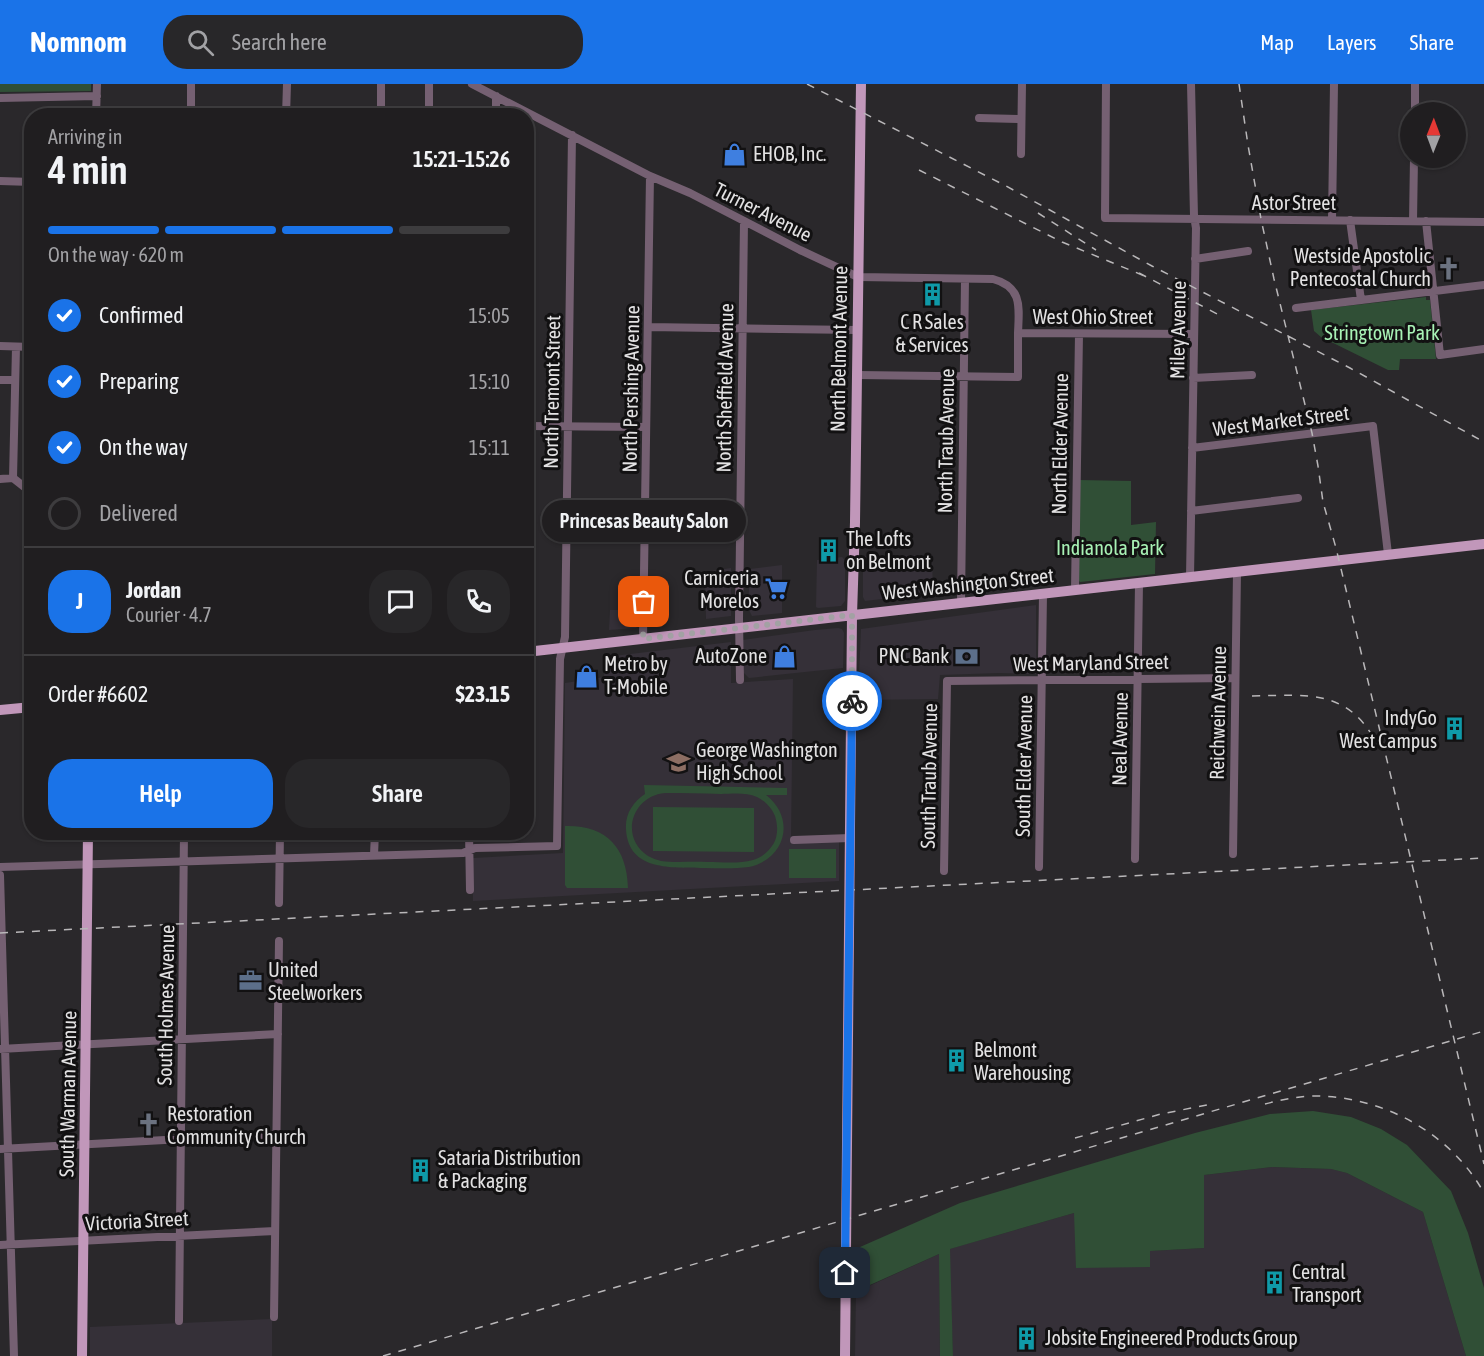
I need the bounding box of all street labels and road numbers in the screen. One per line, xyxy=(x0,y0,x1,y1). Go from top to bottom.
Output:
street label: Turner Avenue xyxy=(711,177,816,246)
street label: Astor Street xyxy=(1252,191,1336,214)
street label: North Belmont Avenue xyxy=(826,266,851,432)
street label: Miley Avenue xyxy=(1165,281,1190,379)
street label: North Sheffield Avenue xyxy=(712,303,737,473)
street label: North Pershing Avenue xyxy=(618,305,643,473)
street label: West Ohio Street xyxy=(1033,305,1154,328)
street label: North Tremont Street xyxy=(539,315,564,469)
street label: North Traub Avenue xyxy=(933,368,958,514)
street label: North Elder Avenue xyxy=(1047,373,1072,515)
street label: West Market Street xyxy=(1212,401,1351,440)
street label: West Washington Street xyxy=(881,563,1055,604)
street label: Reichwein Avenue xyxy=(1205,646,1230,780)
street label: West Maryland Street xyxy=(1013,650,1169,675)
street label: Neal Avenue xyxy=(1107,692,1132,786)
street label: South Elder Avenue xyxy=(1011,695,1036,837)
street label: South Traub Avenue xyxy=(916,703,941,849)
street label: South Holmes Avenue xyxy=(153,924,178,1085)
street label: South Warman Avenue xyxy=(55,1011,80,1177)
street label: Victoria Street xyxy=(85,1206,189,1235)

